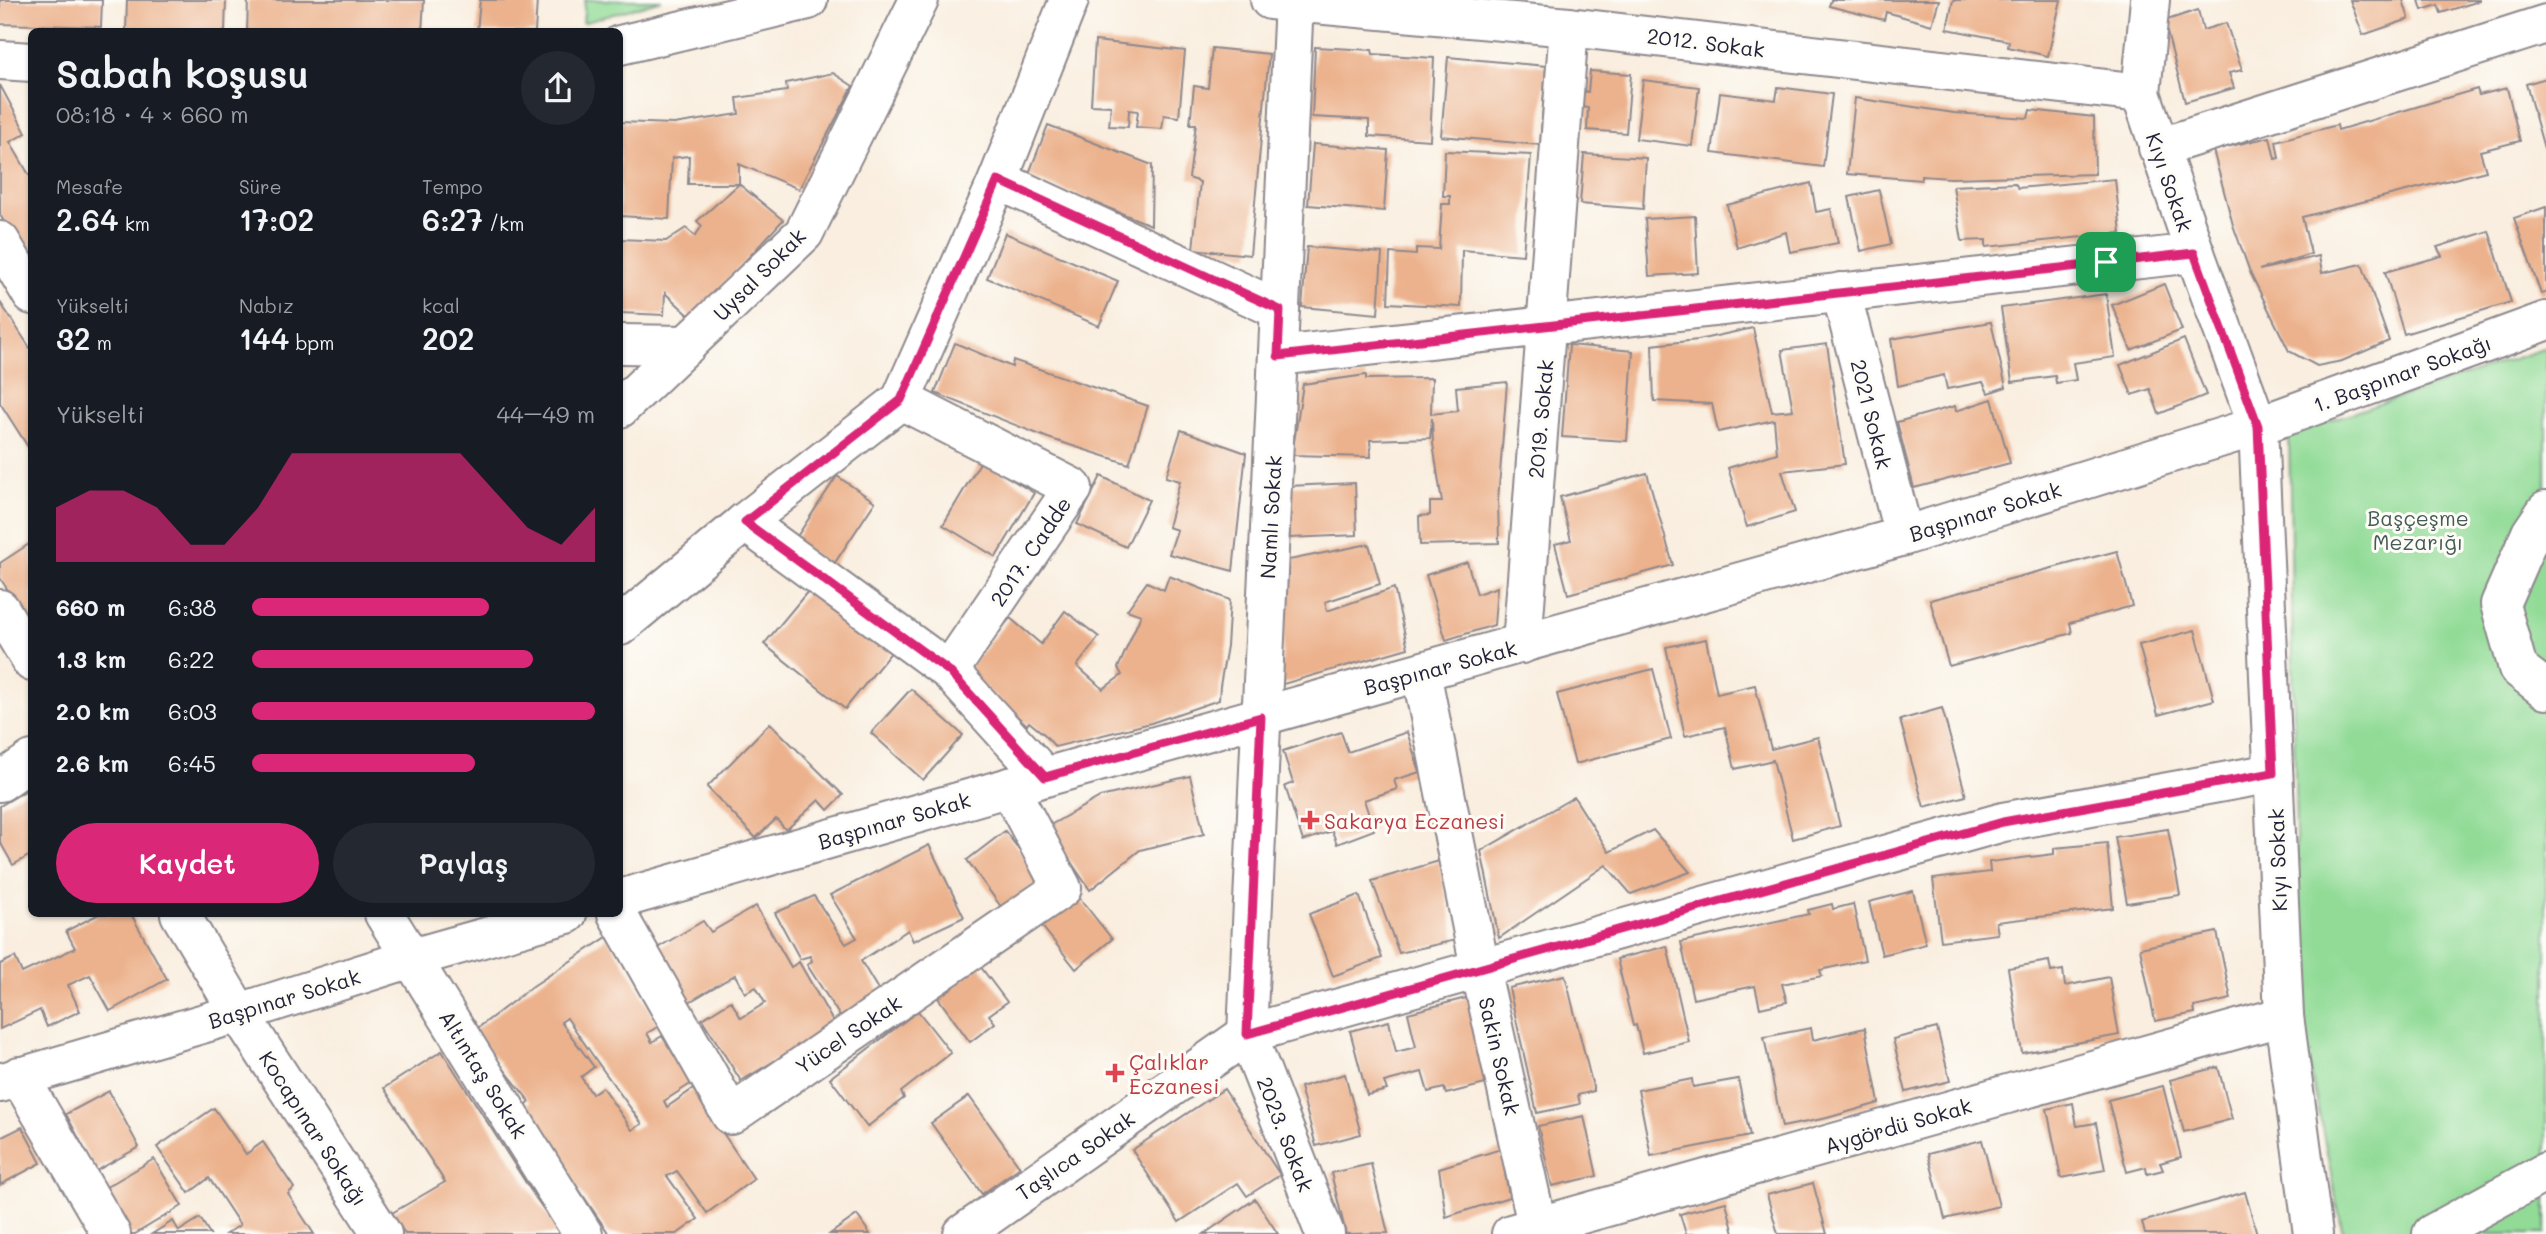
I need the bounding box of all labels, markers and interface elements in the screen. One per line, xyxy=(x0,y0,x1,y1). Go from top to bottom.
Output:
street label: 2012. Sokak xyxy=(1646,21,1766,63)
text: Sabah koşusu xyxy=(56,48,309,98)
button: share xyxy=(521,51,595,125)
text: 08:18 · 4 × 660 m xyxy=(56,99,249,129)
street label: Kıyı Sokak xyxy=(2140,129,2200,235)
text: Mesafe xyxy=(56,174,123,199)
text: Süre xyxy=(239,174,281,199)
text: Tempo xyxy=(422,174,482,199)
text: 2.64 xyxy=(56,199,119,239)
text: 17:02 xyxy=(239,199,314,239)
text: 6:27 xyxy=(422,199,483,239)
text: km xyxy=(119,211,150,236)
text: /km xyxy=(483,211,524,236)
street label: Uysal Sokak xyxy=(707,222,811,326)
pin xyxy=(2076,232,2136,292)
icon: arrive xyxy=(2087,243,2125,281)
text: Yükselti xyxy=(56,293,129,318)
text: Nabız xyxy=(239,293,294,318)
text: kcal xyxy=(422,293,460,318)
text: 32 xyxy=(56,318,91,358)
text: 144 xyxy=(239,318,289,358)
text: 202 xyxy=(422,318,475,358)
street label: 1. Başpınar Sokağı xyxy=(2309,328,2495,418)
text: m xyxy=(91,330,112,355)
text: bpm xyxy=(289,330,334,355)
street label: 2021 Sokak xyxy=(1845,356,1899,472)
street label: 2019. Sokak xyxy=(1521,359,1559,479)
text: Yükselti xyxy=(56,399,144,429)
text: 44–49 m xyxy=(496,399,595,429)
street label: Namlı Sokak xyxy=(1253,455,1287,579)
street label: Başpınar Sokak xyxy=(1906,475,2064,547)
street label: 2017. Cadde xyxy=(983,491,1077,611)
park label: Başçeşme Mezarığı xyxy=(2367,504,2469,555)
text: 660 m xyxy=(56,592,125,622)
text: 6:38 xyxy=(168,592,216,622)
street label: Başpınar Sokak xyxy=(1360,634,1520,700)
text: 1.3 km xyxy=(56,644,126,674)
text: 6:22 xyxy=(168,644,215,674)
text: 2.0 km xyxy=(56,696,130,726)
text: 6:03 xyxy=(168,696,217,726)
text: 2.6 km xyxy=(56,748,129,778)
text: 6:45 xyxy=(168,748,216,778)
street label: Başpınar Sokak xyxy=(815,785,973,855)
place label: Sakarya Eczanesi xyxy=(1324,807,1505,834)
street label: Kıyı Sokak xyxy=(2262,808,2292,912)
marker: Sakarya Eczanesi xyxy=(1302,812,1318,828)
button: Kaydet xyxy=(56,823,319,903)
button: Paylaş xyxy=(333,823,595,903)
street label: Başpınar Sokak xyxy=(205,962,363,1034)
street label: Yücel Sokak xyxy=(790,989,906,1079)
street label: Sakin Sokak xyxy=(1473,994,1527,1118)
street label: Altıntaş Sokak xyxy=(434,1005,534,1143)
street label: Kocapınar Sokağı xyxy=(254,1045,374,1211)
place label: Çalıklar Eczanesi xyxy=(1129,1048,1219,1099)
marker: Çalıklar Eczanesi xyxy=(1107,1065,1123,1081)
street label: 2023. Sokak xyxy=(1252,1073,1320,1195)
street label: Aygördü Sokak xyxy=(1821,1091,1975,1159)
street label: Taşlıca Sokak xyxy=(1010,1104,1140,1206)

